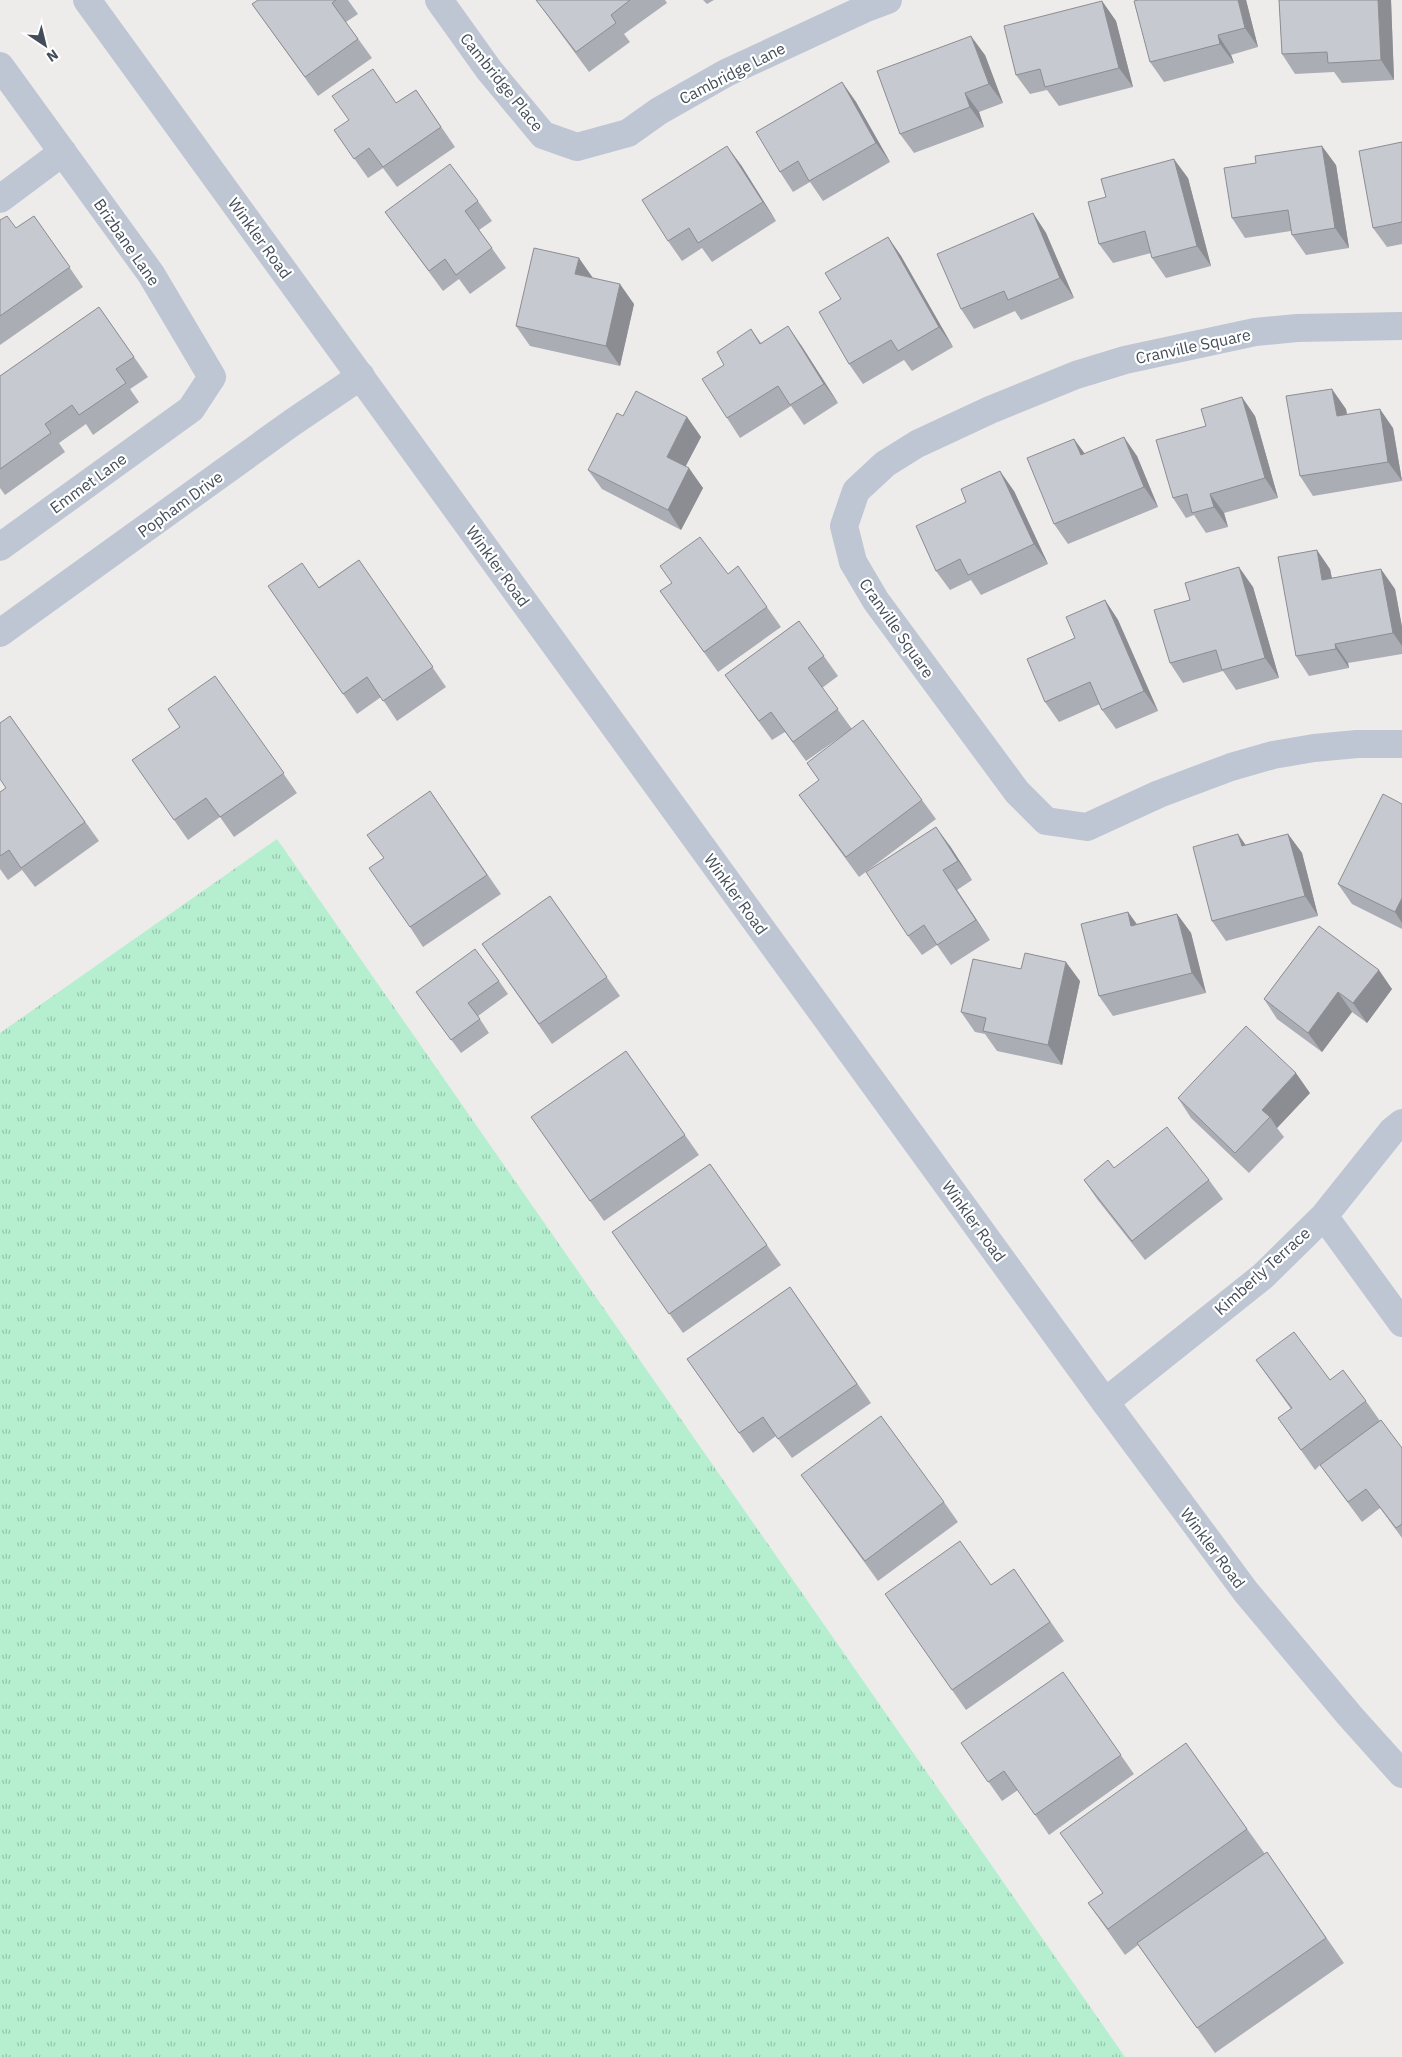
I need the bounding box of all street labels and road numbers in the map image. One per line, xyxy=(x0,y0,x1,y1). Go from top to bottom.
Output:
street label: Cambridge Place xyxy=(456,29,548,136)
street label: Cambridge Lane xyxy=(676,38,788,108)
street label: Winkler Road xyxy=(224,194,296,282)
street label: Brizbane Lane xyxy=(90,195,164,290)
street label: Cranville Square xyxy=(1134,324,1253,368)
street label: Emmet Lane xyxy=(46,448,130,517)
street label: Popham Drive xyxy=(134,466,227,542)
street label: Winkler Road xyxy=(462,522,534,610)
street label: Cranville Square xyxy=(855,574,939,682)
street label: Winkler Road xyxy=(700,850,772,938)
street label: Winkler Road xyxy=(938,1177,1010,1265)
street label: Kimberly Terrace xyxy=(1210,1223,1314,1319)
street label: Winkler Road xyxy=(1176,1504,1250,1592)

